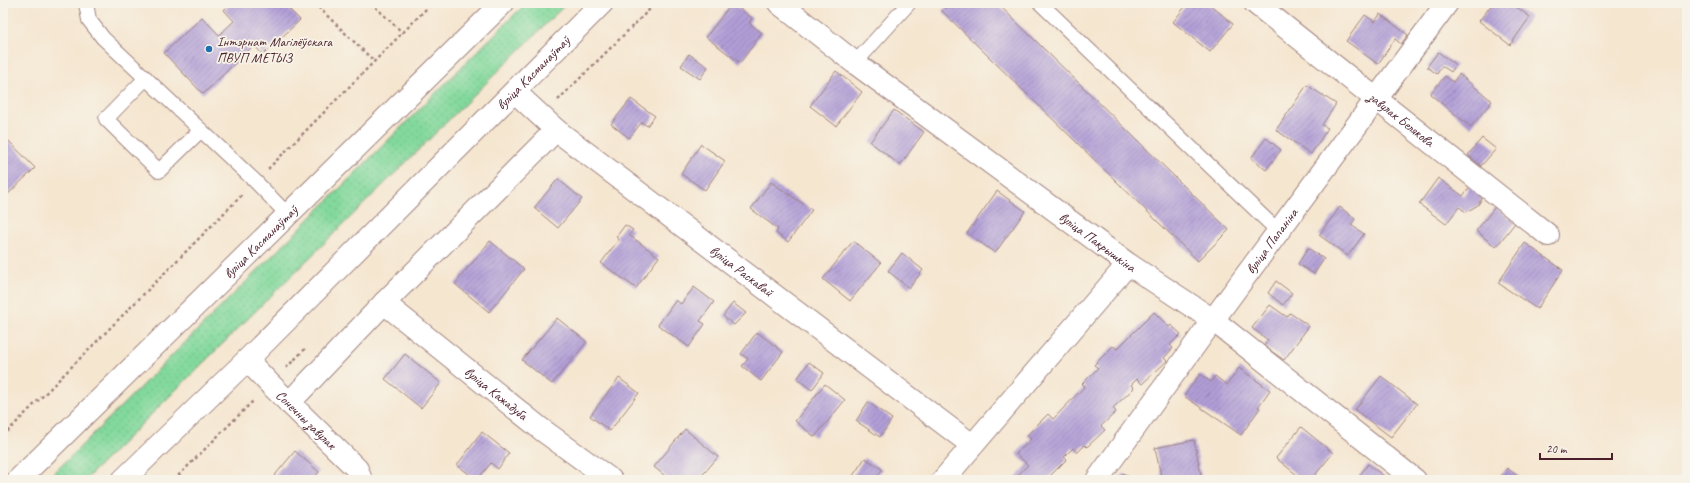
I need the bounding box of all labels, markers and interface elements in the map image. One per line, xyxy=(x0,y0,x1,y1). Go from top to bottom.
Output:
street label: вуліца Касманаўтаў xyxy=(493,31,574,113)
place label: Інтэрнат Магілёўскага ПВУП МЕТЫЗ xyxy=(217,33,333,66)
marker: Інтэрнат Магілёўскага ПВУП МЕТЫЗ xyxy=(204,44,214,54)
street label: завулак Белякова xyxy=(1364,87,1438,151)
street label: вуліца Касманаўтаў xyxy=(220,201,302,282)
street label: вуліца Папаніна xyxy=(1242,204,1302,277)
street label: вуліца Пакрышкіна xyxy=(1056,208,1140,276)
street label: вуліца Раскавай xyxy=(707,241,778,301)
street label: вуліца Кажадуба xyxy=(461,363,532,424)
street label: Сонечны завулак xyxy=(273,386,341,454)
scale bar xyxy=(1540,435,1612,461)
text: 20 m xyxy=(1546,441,1568,457)

